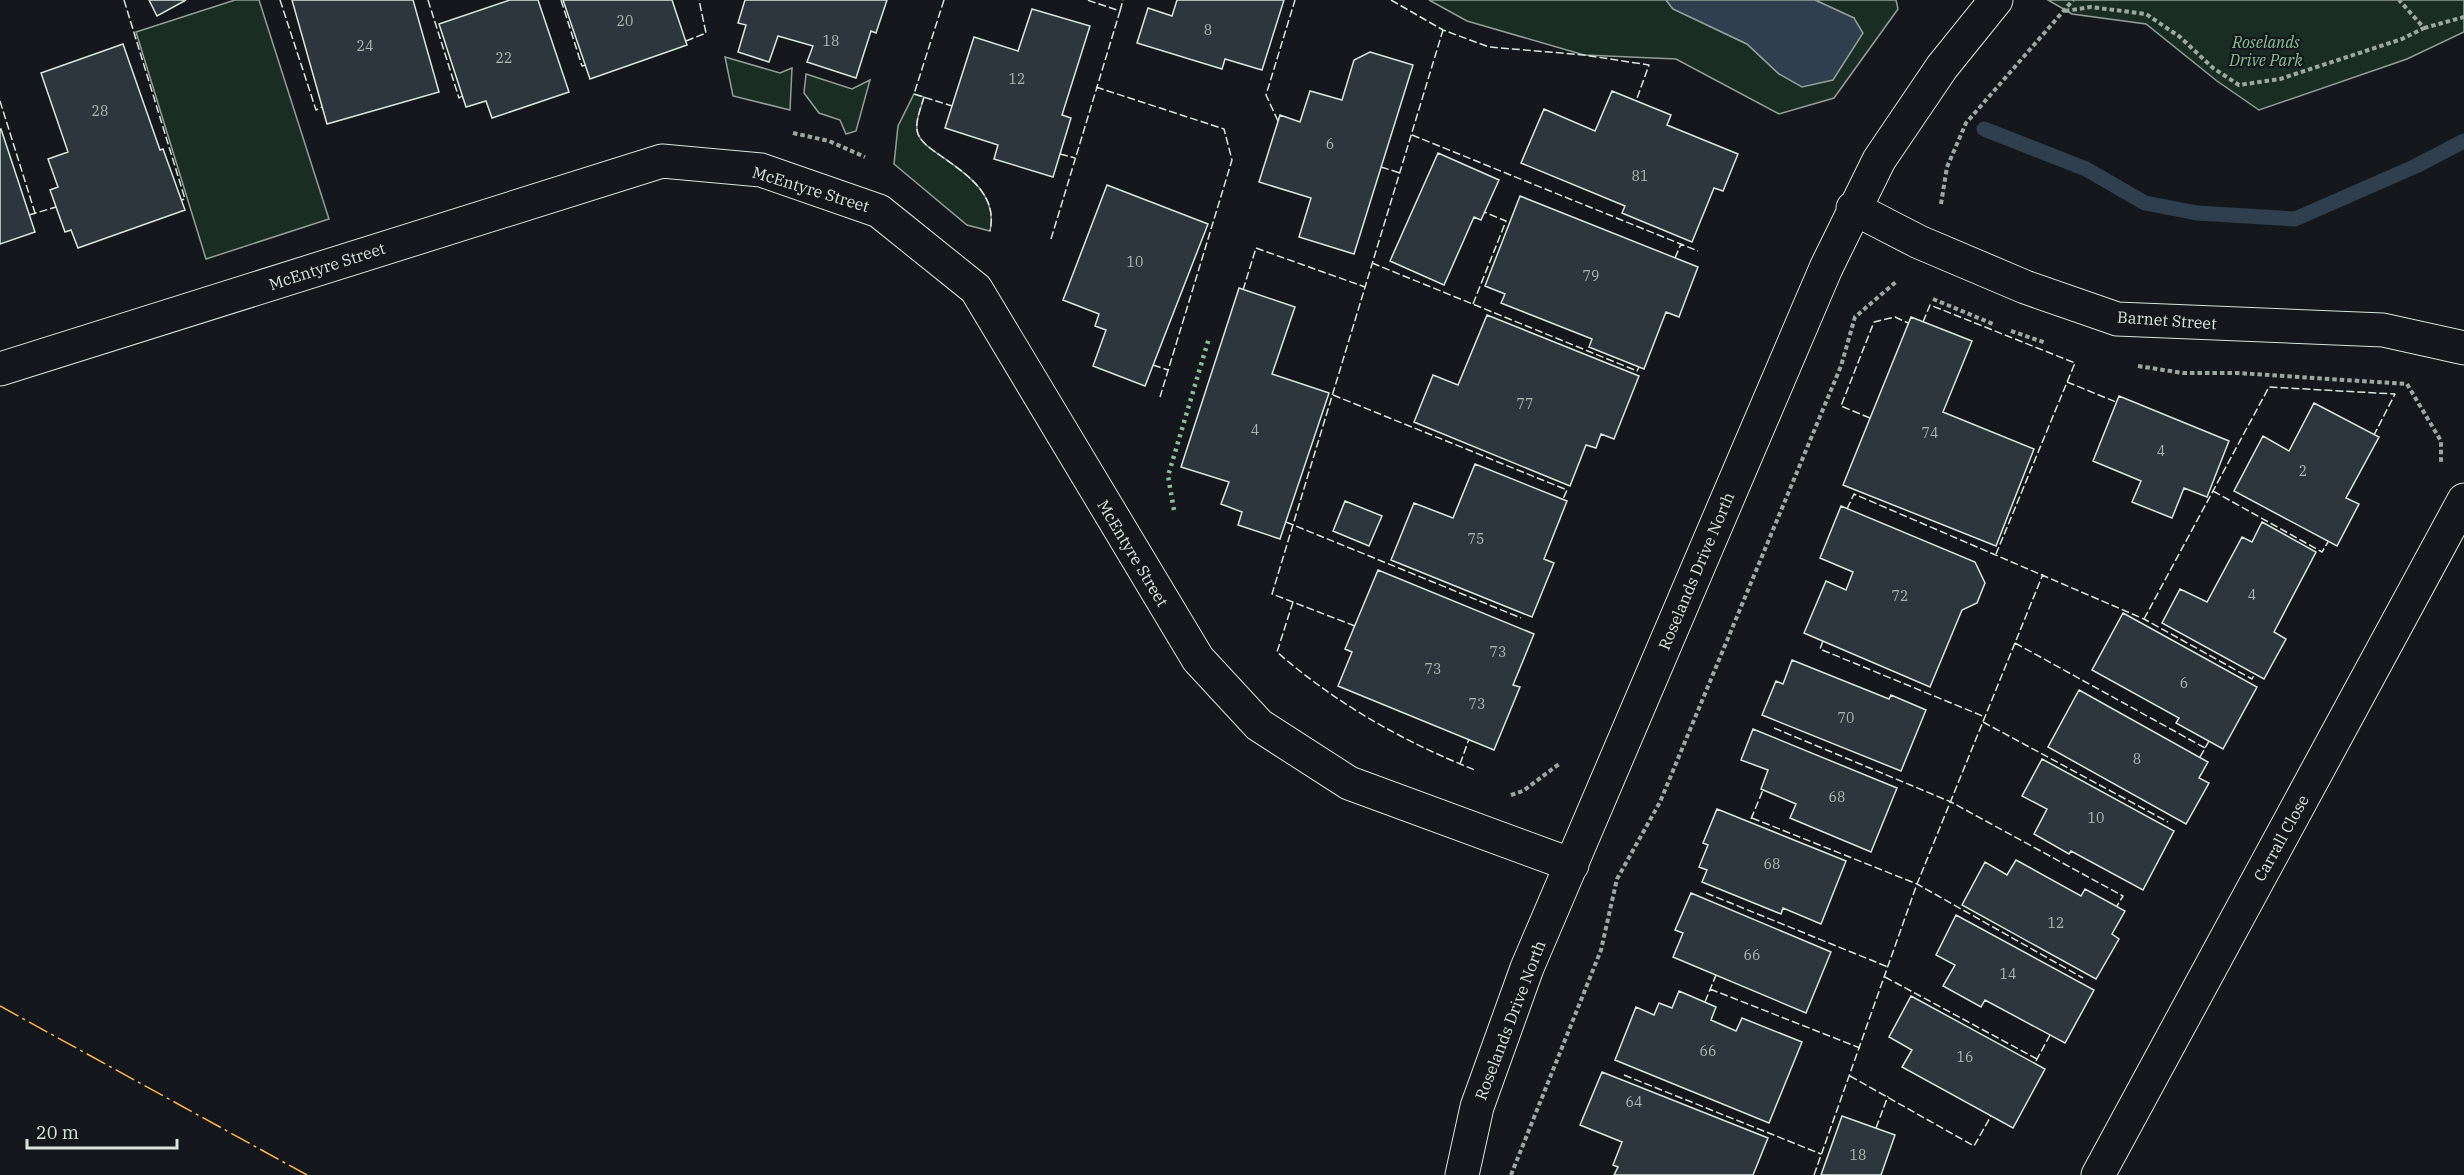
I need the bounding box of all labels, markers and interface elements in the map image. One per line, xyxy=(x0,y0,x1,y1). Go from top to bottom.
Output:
house number: 20 xyxy=(617,12,633,30)
house number: 8 xyxy=(1204,21,1212,39)
house number: 18 xyxy=(823,32,839,50)
park label: Roselands Drive Park xyxy=(2228,32,2303,70)
house number: 24 xyxy=(357,37,373,55)
house number: 22 xyxy=(496,49,512,67)
house number: 12 xyxy=(1009,70,1025,88)
house number: 28 xyxy=(92,102,108,120)
house number: 6 xyxy=(1326,135,1334,153)
street label: McEntyre Street xyxy=(750,162,872,216)
house number: 81 xyxy=(1632,167,1648,185)
street label: McEntyre Street xyxy=(266,238,388,294)
house number: 10 xyxy=(1127,253,1143,271)
house number: 79 xyxy=(1583,267,1599,285)
street label: Barnet Street xyxy=(2117,307,2218,333)
house number: 77 xyxy=(1517,395,1533,413)
house number: 4 xyxy=(1251,421,1259,439)
house number: 74 xyxy=(1922,424,1938,442)
house number: 4 xyxy=(2157,442,2165,460)
house number: 2 xyxy=(2299,462,2307,480)
street label: Roselands Drive North xyxy=(1654,489,1738,653)
street label: McEntyre Street xyxy=(1093,496,1173,610)
house number: 75 xyxy=(1468,530,1484,548)
house number: 4 xyxy=(2248,586,2256,604)
house number: 72 xyxy=(1892,587,1908,605)
house number: 73 xyxy=(1490,643,1506,661)
house number: 73 xyxy=(1425,660,1441,678)
house number: 6 xyxy=(2180,674,2188,692)
house number: 73 xyxy=(1469,695,1485,713)
house number: 70 xyxy=(1838,709,1854,727)
house number: 8 xyxy=(2133,750,2141,768)
house number: 68 xyxy=(1829,788,1845,806)
street label: Carrall Close xyxy=(2249,791,2313,885)
house number: 10 xyxy=(2088,809,2104,827)
house number: 68 xyxy=(1764,855,1780,873)
house number: 12 xyxy=(2048,914,2064,932)
street label: Roselands Drive North xyxy=(1470,937,1550,1103)
house number: 66 xyxy=(1744,946,1760,964)
house number: 14 xyxy=(2000,965,2016,983)
house number: 66 xyxy=(1700,1042,1716,1060)
house number: 16 xyxy=(1957,1048,1973,1066)
house number: 64 xyxy=(1626,1093,1642,1111)
scale bar xyxy=(27,1112,177,1150)
text: 20 m xyxy=(36,1121,79,1144)
house number: 18 xyxy=(1850,1146,1866,1164)

